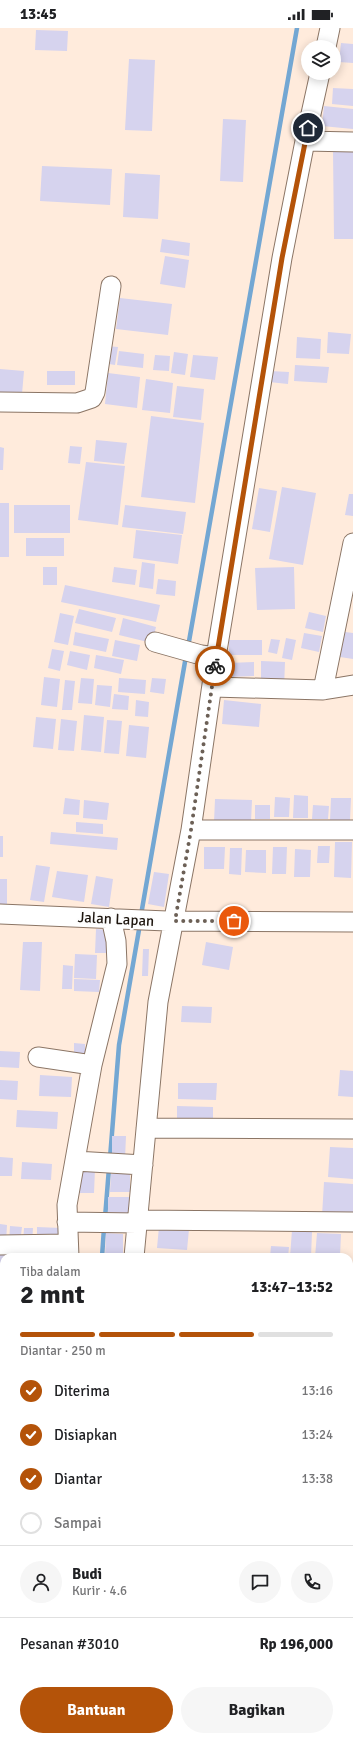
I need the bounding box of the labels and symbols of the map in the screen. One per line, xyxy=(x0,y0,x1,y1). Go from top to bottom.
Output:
pin xyxy=(291,111,325,145)
courier xyxy=(195,646,235,686)
pin xyxy=(217,904,251,938)
street label: Jalan Lapan xyxy=(77,908,155,930)

